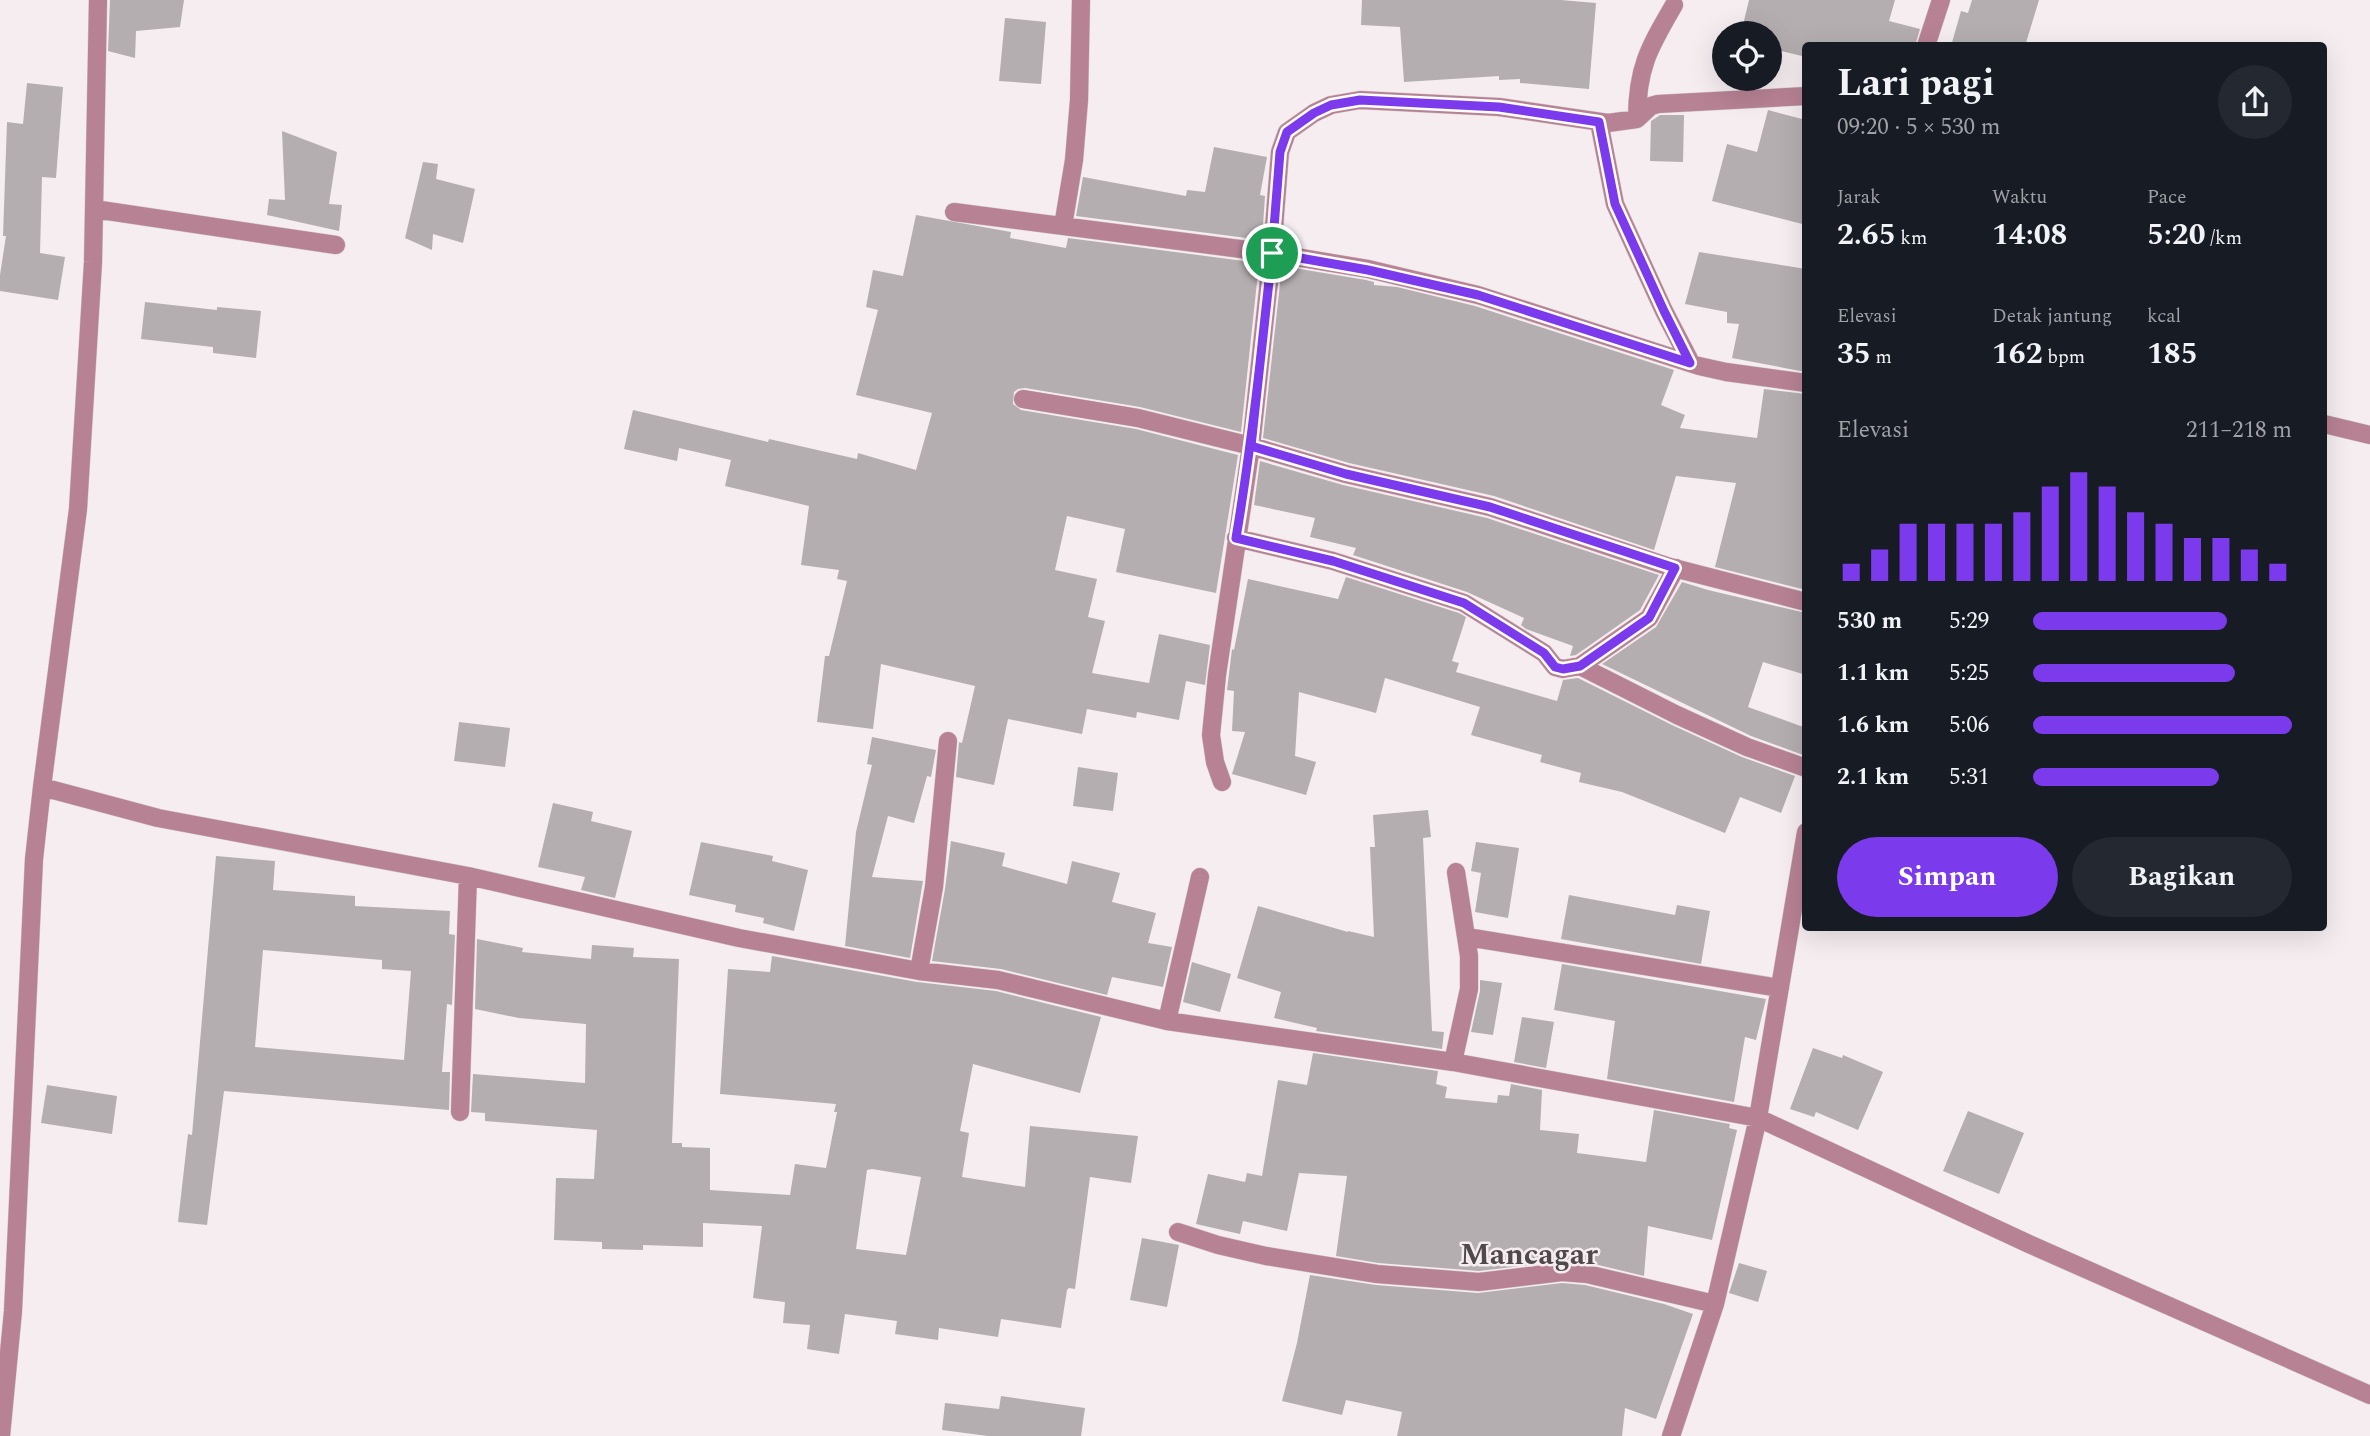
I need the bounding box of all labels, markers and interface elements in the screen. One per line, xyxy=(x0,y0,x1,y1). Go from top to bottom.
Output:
map controls xyxy=(1712,21,1782,91)
button: locate xyxy=(1712,21,1782,91)
text: Lari pagi xyxy=(1837,55,1995,113)
button: share xyxy=(2218,65,2292,139)
text: 09:20 · 5 × 530 m xyxy=(1837,110,2001,145)
text: Jarak xyxy=(1837,183,1881,212)
text: Waktu xyxy=(1992,183,2047,212)
text: Pace xyxy=(2147,183,2186,212)
text: 2.65 xyxy=(1837,212,1896,258)
text: 14:08 xyxy=(1992,212,2067,258)
text: 5:20 xyxy=(2147,212,2206,258)
pin xyxy=(1242,223,1302,283)
text: km xyxy=(1896,224,1927,253)
text: /km xyxy=(2206,224,2242,253)
icon: arrive xyxy=(1253,234,1291,272)
text: Elevasi xyxy=(1837,302,1897,331)
text: Detak jantung xyxy=(1992,302,2112,331)
text: kcal xyxy=(2147,302,2181,331)
text: 35 xyxy=(1837,331,1871,377)
text: 162 xyxy=(1992,331,2043,377)
text: 185 xyxy=(2147,331,2198,377)
text: m xyxy=(1871,343,1892,372)
text: bpm xyxy=(2043,343,2085,372)
text: Elevasi xyxy=(1837,413,1909,448)
text: 211–218 m xyxy=(2186,413,2292,448)
text: 530 m xyxy=(1837,604,1902,639)
text: 5:29 xyxy=(1949,604,1989,639)
text: 1.1 km xyxy=(1837,656,1909,691)
text: 5:25 xyxy=(1949,656,1989,691)
text: 1.6 km xyxy=(1837,708,1909,743)
text: 5:06 xyxy=(1949,708,1989,743)
text: 2.1 km xyxy=(1837,760,1909,795)
text: 5:31 xyxy=(1949,760,1989,795)
button: Simpan xyxy=(1837,837,2058,917)
button: Bagikan xyxy=(2072,837,2292,917)
district label: Mancagar xyxy=(1460,1232,1598,1278)

